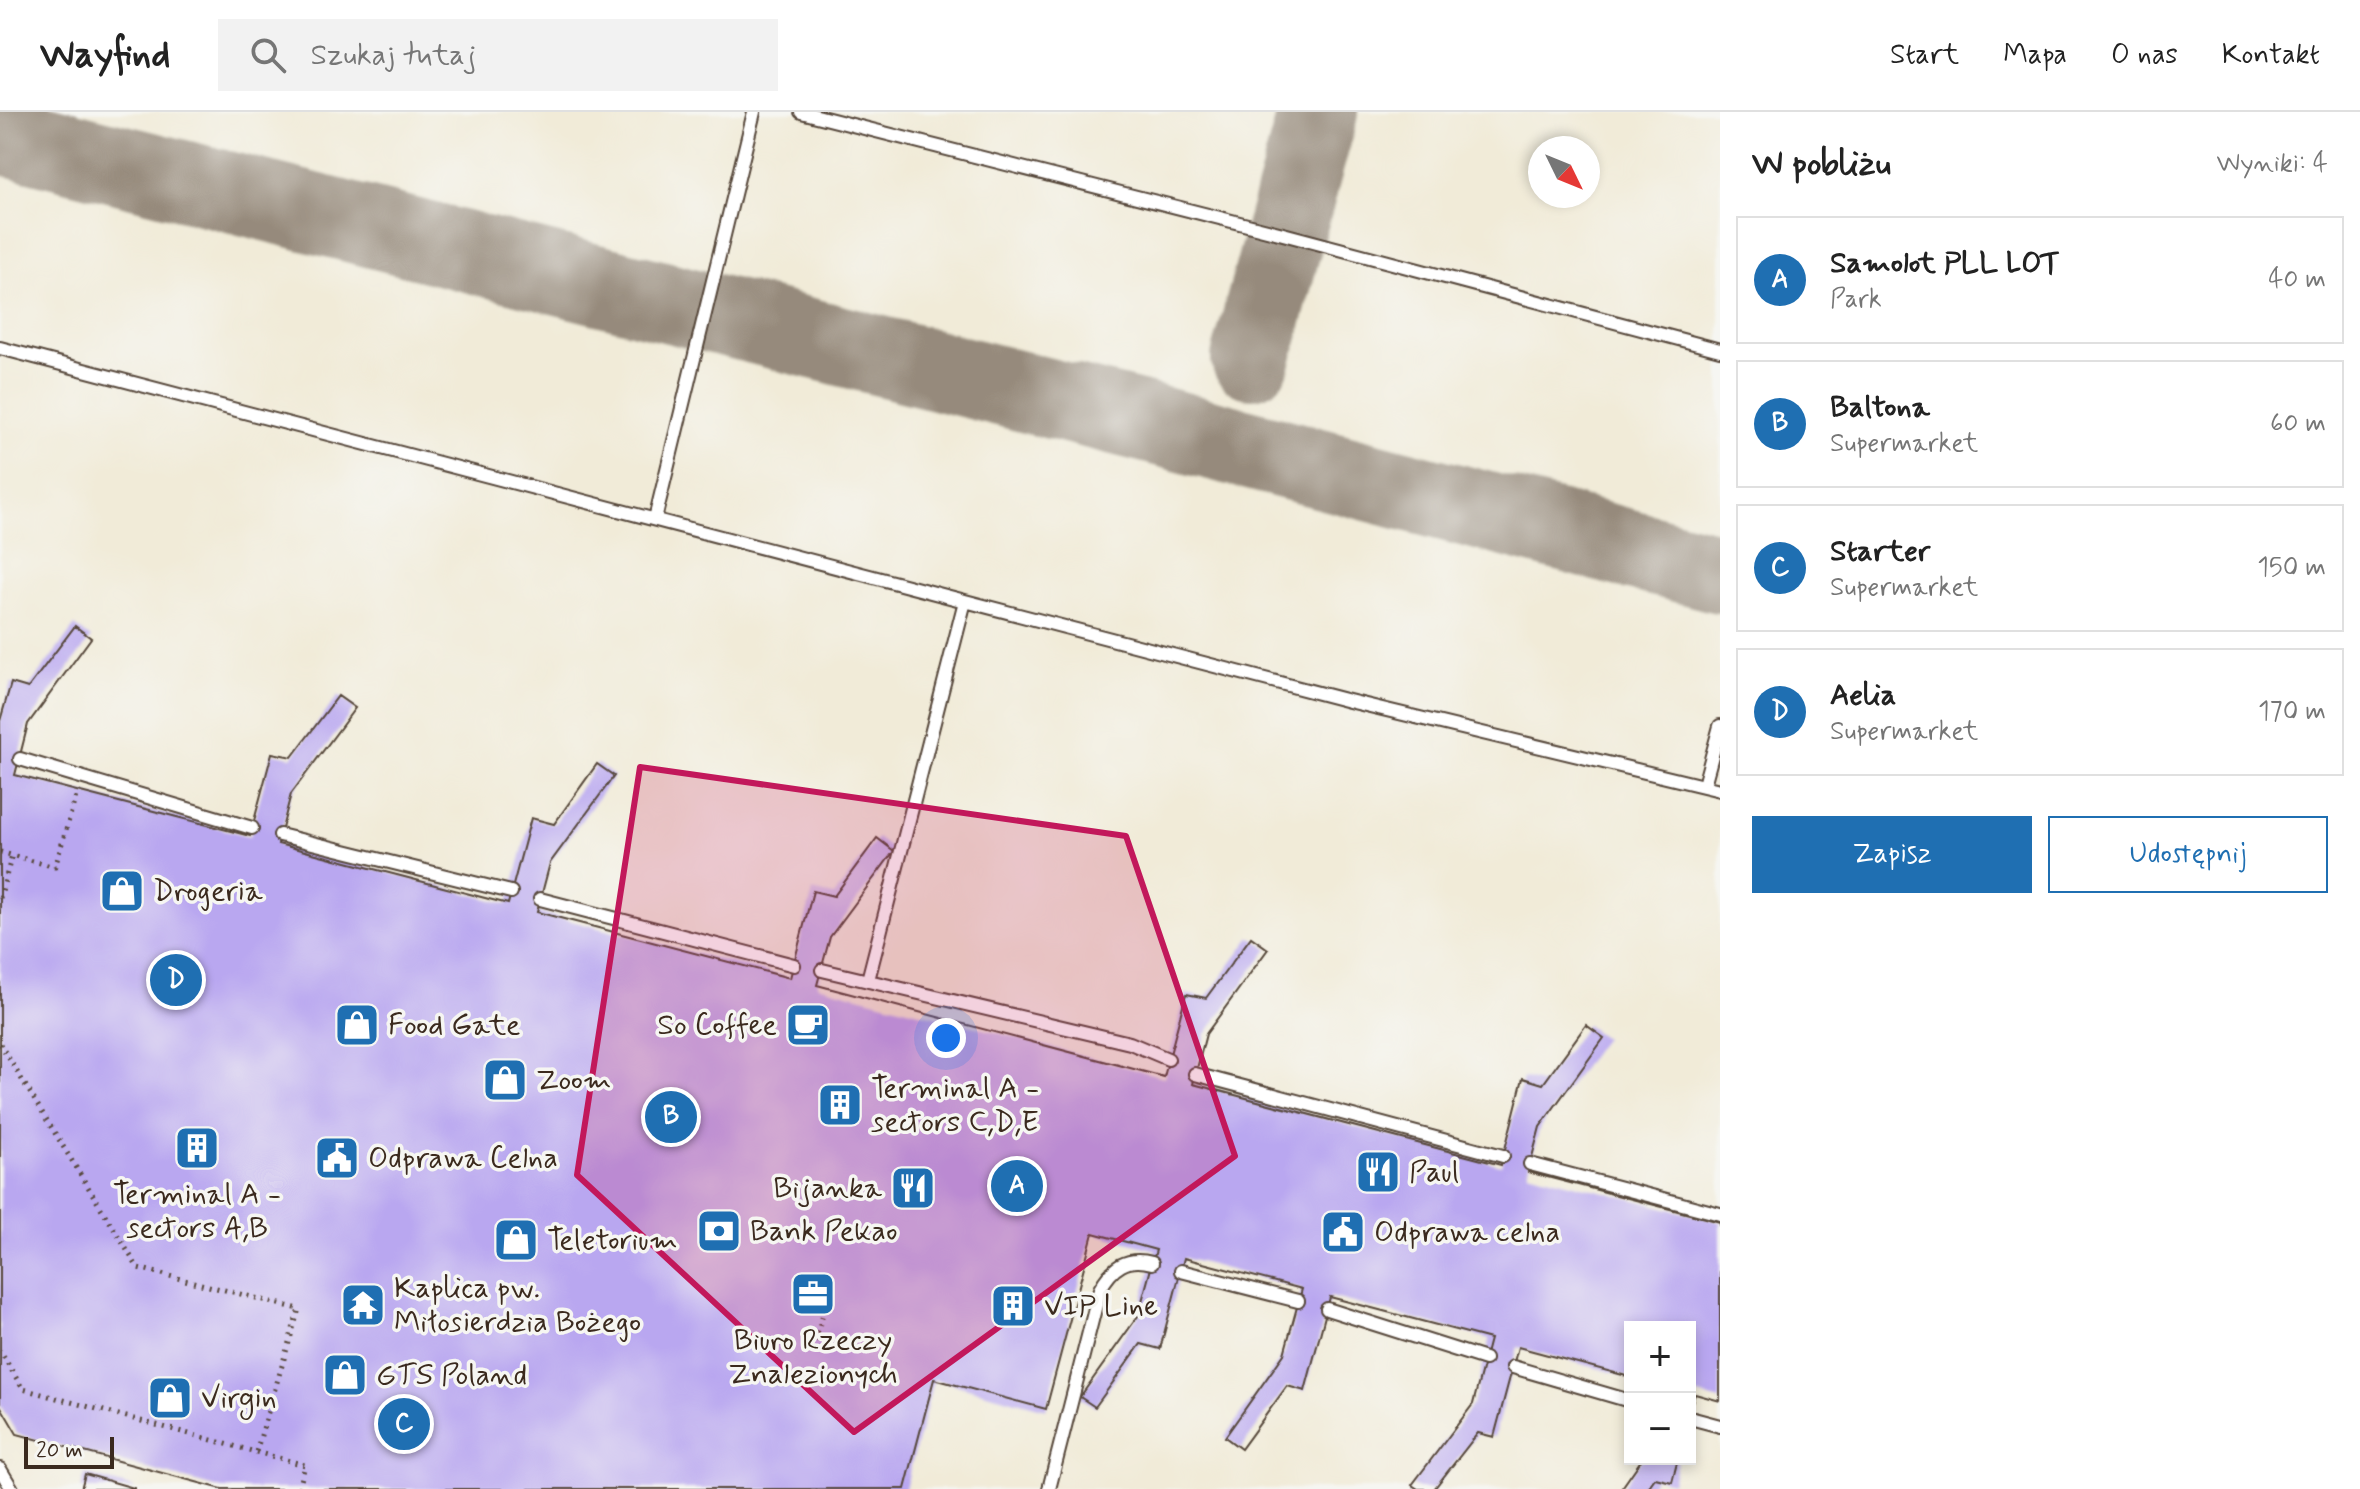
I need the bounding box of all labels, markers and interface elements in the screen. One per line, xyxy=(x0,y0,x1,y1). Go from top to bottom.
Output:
search box xyxy=(218,19,778,91)
text: Wayfind xyxy=(40,31,170,80)
icon: search xyxy=(246,33,290,77)
text: Szukaj tutaj xyxy=(310,36,476,75)
text: Start xyxy=(1890,37,1959,74)
text: Mapa xyxy=(2003,37,2067,74)
text: O nas xyxy=(2111,37,2178,74)
text: Kontakt xyxy=(2222,37,2320,74)
north arrow xyxy=(1528,136,1600,208)
text: W pobliżu xyxy=(1752,142,1891,187)
text: Wyniki: 4 xyxy=(2217,147,2328,181)
text: Samolot PLL LOT xyxy=(1830,244,2060,283)
text: A xyxy=(1771,263,1789,297)
text: 40 m xyxy=(2268,263,2326,297)
text: Park xyxy=(1830,283,1882,317)
text: Baltona xyxy=(1830,388,1930,427)
text: B xyxy=(1772,407,1788,441)
text: 60 m xyxy=(2270,407,2326,441)
text: Supermarket xyxy=(1830,427,1978,461)
text: Starter xyxy=(1830,532,1930,571)
text: C xyxy=(1771,551,1789,585)
text: 150 m xyxy=(2257,551,2326,585)
text: Supermarket xyxy=(1830,571,1978,605)
text: Aelia xyxy=(1830,676,1896,715)
text: D xyxy=(1771,695,1789,729)
text: 170 m xyxy=(2258,695,2326,729)
text: Supermarket xyxy=(1830,715,1978,749)
button: Zapisz xyxy=(1752,816,2032,893)
button: Udostępnij xyxy=(2048,816,2328,893)
shop icon: Drogeria xyxy=(98,867,146,915)
place label: Drogeria xyxy=(153,872,264,911)
pin: D xyxy=(150,950,202,1010)
shop icon: Food Gate xyxy=(333,1001,381,1049)
cafe icon: So Coffee xyxy=(784,1001,832,1049)
place label: Food Gate xyxy=(388,1006,521,1045)
place label: So Coffee xyxy=(657,1006,777,1045)
your location xyxy=(926,1018,966,1058)
shop icon: Zoom xyxy=(481,1056,529,1104)
place label: Zoom xyxy=(536,1061,611,1100)
place label: Terminal A - sectors C,D,E xyxy=(871,1069,1039,1142)
building icon: Terminal A - sectors C,D,E xyxy=(816,1081,864,1129)
pin: B xyxy=(645,1087,697,1147)
building icon: Terminal A - sectors A,B xyxy=(173,1124,221,1172)
public building icon: Odprawa Celna xyxy=(313,1134,361,1182)
place label: Odprawa Celna xyxy=(368,1139,558,1178)
restaurant icon: Paul xyxy=(1354,1148,1402,1196)
place label: Paul xyxy=(1409,1153,1459,1192)
pin: A xyxy=(991,1156,1043,1216)
restaurant icon: Bijanka xyxy=(889,1164,937,1212)
place label: Bijanka xyxy=(773,1169,883,1208)
place label: Terminal A - sectors A,B xyxy=(113,1175,281,1248)
bank icon: Bank Pekao xyxy=(695,1207,743,1255)
public building icon: Odprawa celna xyxy=(1319,1208,1367,1256)
place label: Bank Pekao xyxy=(750,1212,898,1251)
place label: Odprawa celna xyxy=(1374,1213,1560,1252)
shop icon: Teletorium xyxy=(492,1216,540,1264)
place label: Teletorium xyxy=(547,1221,678,1260)
place label: Kaplica pw. Miłosierdzia Bożego xyxy=(394,1269,641,1342)
office icon: Biuro Rzeczy Znalezionych xyxy=(789,1270,837,1318)
temple icon: Kaplica pw. Miłosierdzia Bożego xyxy=(339,1281,387,1329)
building icon: VIP Line xyxy=(989,1282,1037,1330)
place label: VIP Line xyxy=(1044,1287,1158,1326)
place label: Biuro Rzeczy Znalezionych xyxy=(728,1321,898,1394)
map controls xyxy=(1624,1321,1696,1465)
button: + xyxy=(1624,1321,1696,1393)
shop icon: GTS Poland xyxy=(321,1351,369,1399)
place label: GTS Poland xyxy=(376,1356,527,1395)
shop icon: Virgin xyxy=(146,1374,194,1422)
place label: Virgin xyxy=(201,1379,277,1420)
button: − xyxy=(1624,1393,1696,1465)
pin: C xyxy=(378,1394,430,1454)
scale bar xyxy=(24,1433,114,1469)
text: 20 m xyxy=(36,1437,83,1465)

